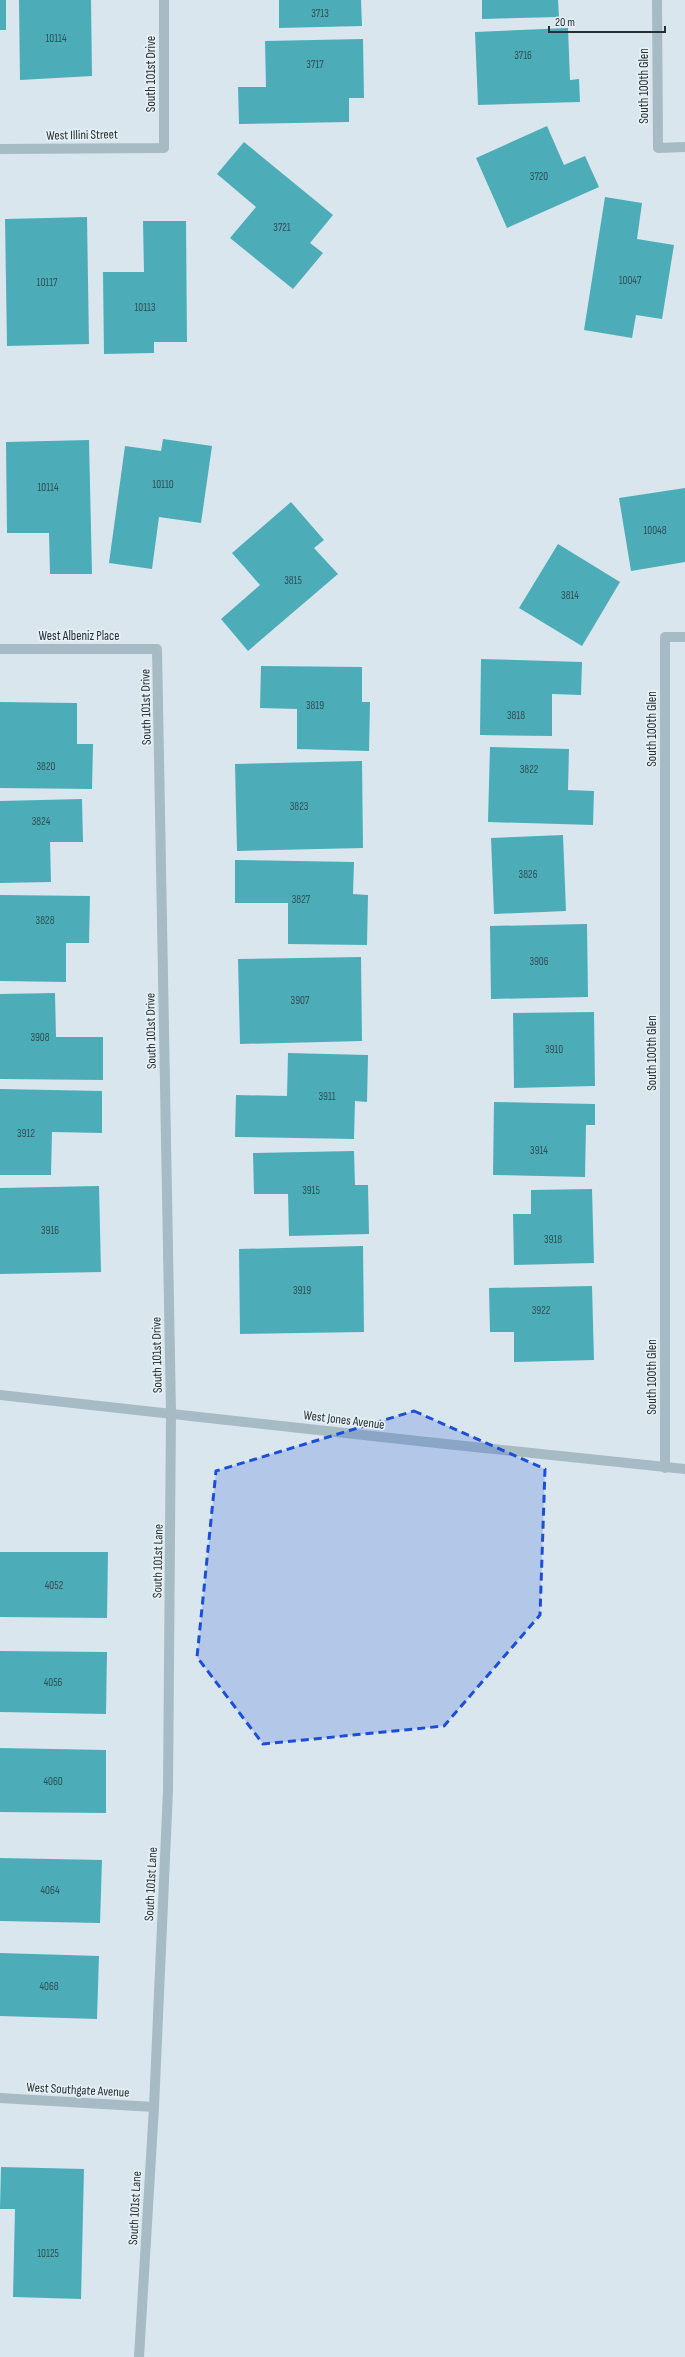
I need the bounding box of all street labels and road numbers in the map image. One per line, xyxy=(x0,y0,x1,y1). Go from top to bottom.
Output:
street label: South 101st Drive xyxy=(143,36,159,112)
street label: South 100th Glen xyxy=(636,48,652,124)
street label: West Illini Street xyxy=(46,126,118,144)
street label: West Albeniz Place xyxy=(39,628,119,644)
street label: South 101st Drive xyxy=(137,669,155,745)
street label: South 100th Glen xyxy=(644,691,660,767)
street label: South 101st Drive xyxy=(142,993,160,1069)
street label: South 100th Glen xyxy=(644,1015,660,1091)
street label: South 101st Drive xyxy=(148,1317,166,1393)
street label: South 100th Glen xyxy=(644,1339,660,1415)
street label: West Jones Avenue xyxy=(303,1407,385,1433)
street label: South 101st Lane xyxy=(149,1524,167,1598)
street label: South 101st Lane xyxy=(141,1847,161,1921)
street label: West Southgate Avenue xyxy=(26,2079,130,2101)
street label: South 101st Lane xyxy=(125,2171,145,2245)

